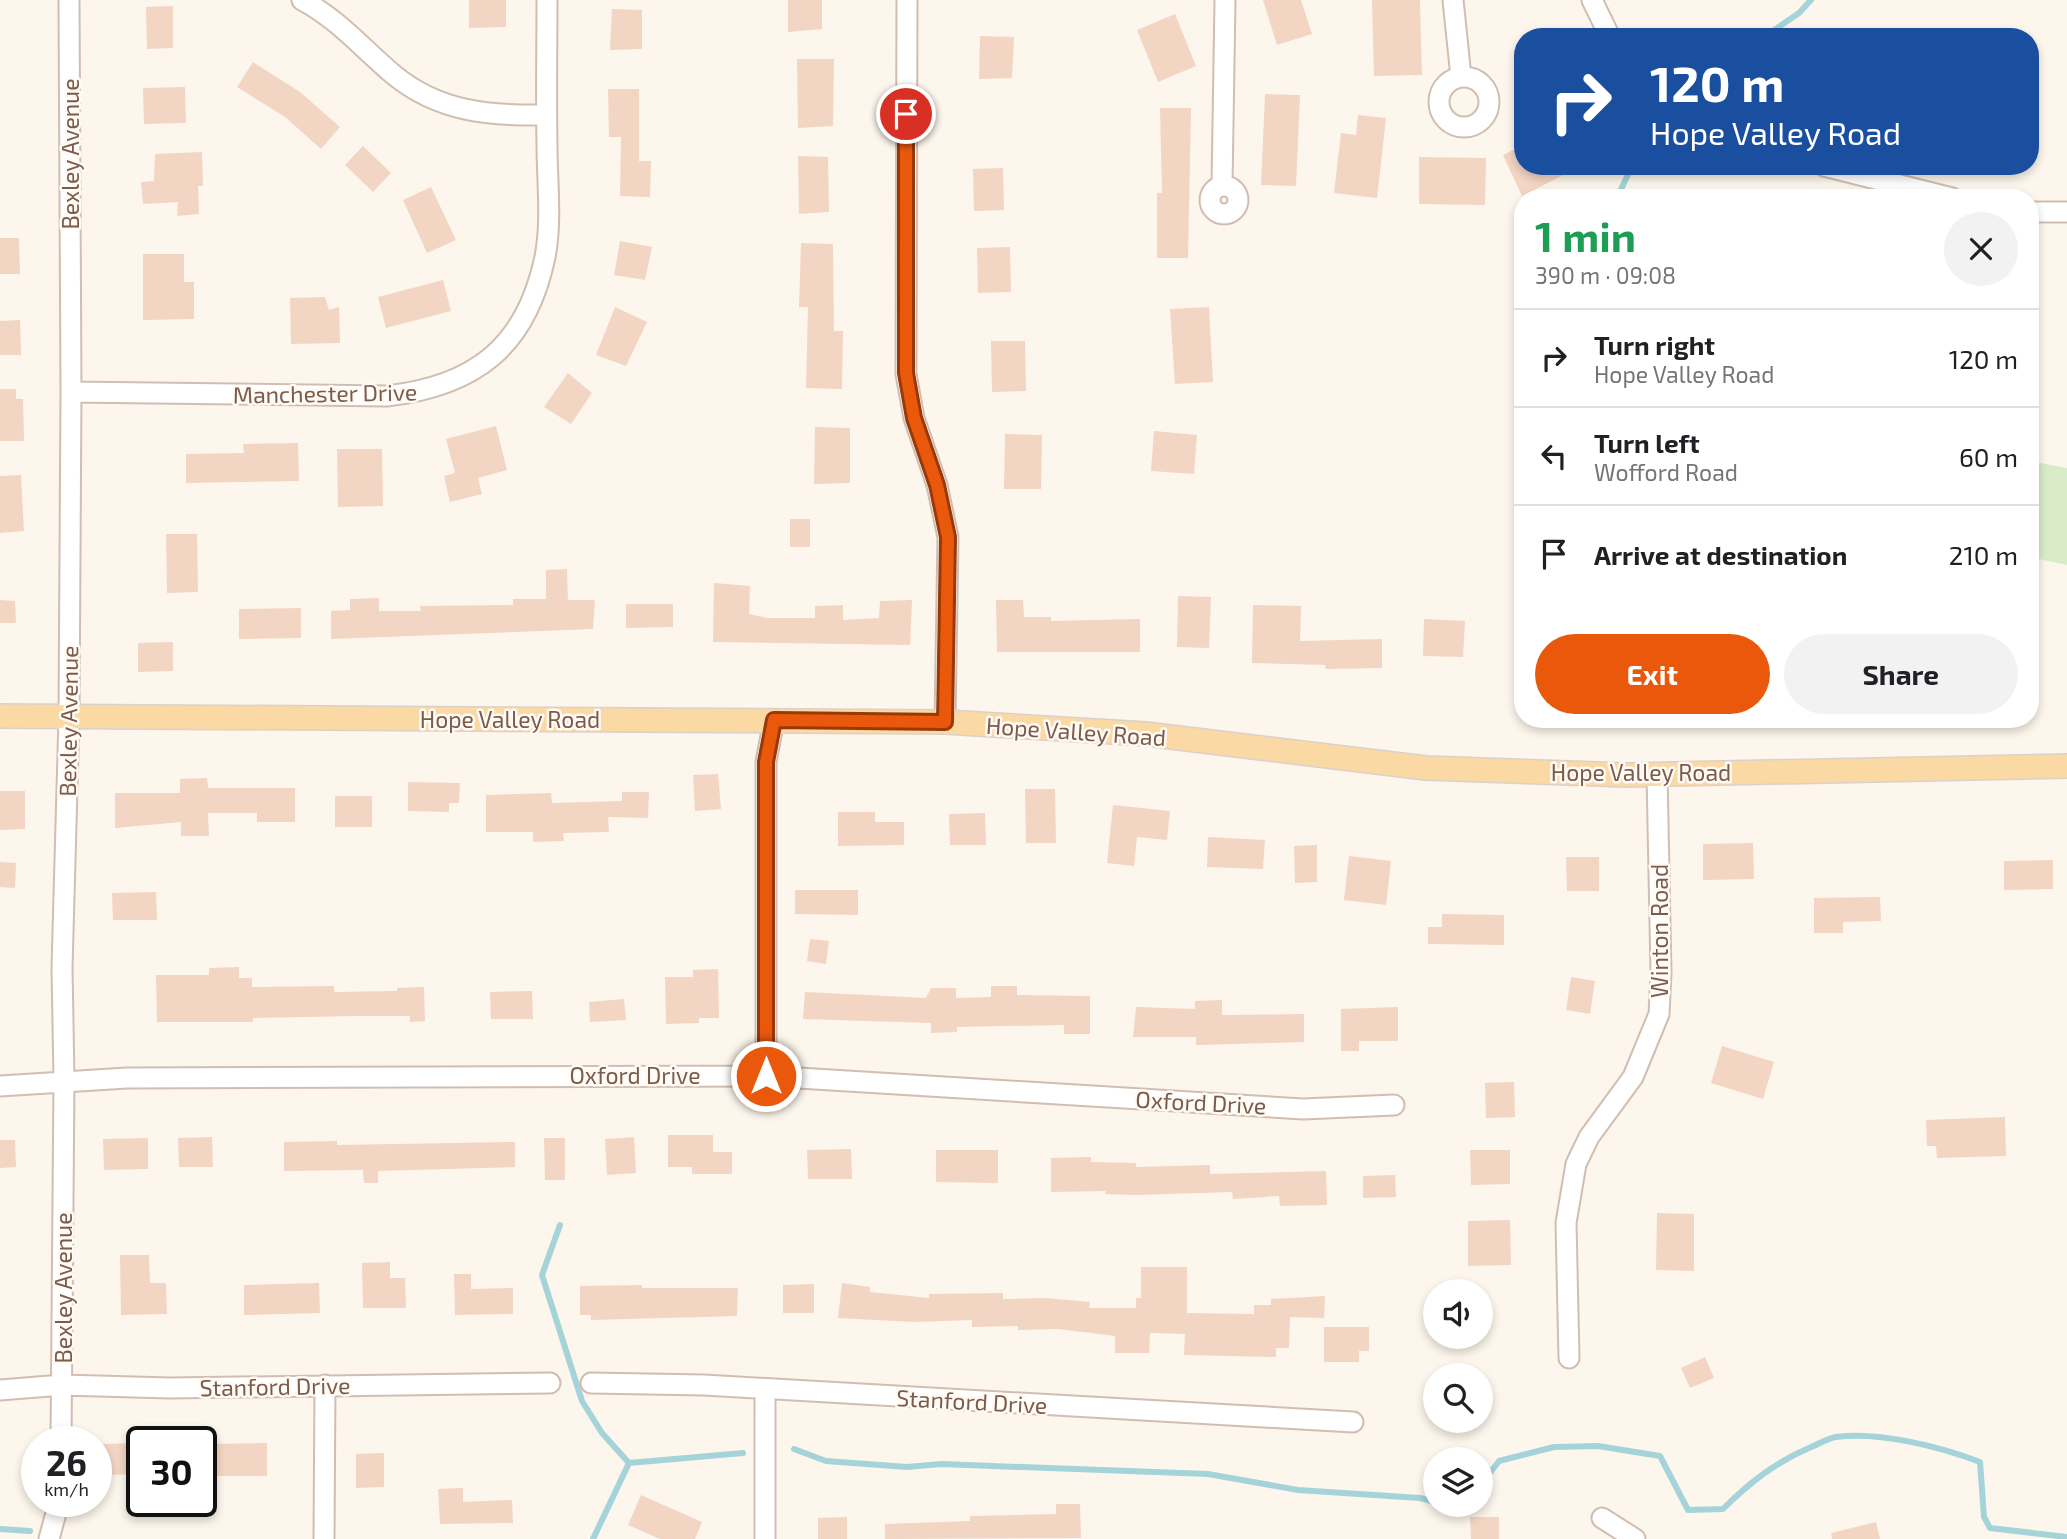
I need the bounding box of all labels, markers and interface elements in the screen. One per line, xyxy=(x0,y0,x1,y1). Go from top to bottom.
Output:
text: 120 m xyxy=(1650,53,1784,112)
icon: right xyxy=(1535,56,1626,147)
street label: Bexley Avenue xyxy=(56,78,84,230)
pin xyxy=(876,84,936,144)
icon: arrive xyxy=(887,95,925,133)
text: Hope Valley Road xyxy=(1650,113,1901,151)
text: 1 min xyxy=(1535,210,1636,260)
button: close xyxy=(1944,212,2018,286)
text: 390 m · 09:08 xyxy=(1535,261,1676,289)
text: Turn right xyxy=(1594,329,1715,360)
icon: right xyxy=(1535,339,1573,377)
text: 120 m xyxy=(1949,343,2018,374)
text: Hope Valley Road xyxy=(1594,360,1774,388)
street label: Manchester Drive xyxy=(233,377,417,409)
text: Turn left xyxy=(1594,427,1700,458)
icon: left xyxy=(1535,437,1573,475)
text: 60 m xyxy=(1959,441,2018,472)
text: Wofford Road xyxy=(1594,458,1738,486)
icon: arrive xyxy=(1535,535,1573,573)
text: Arrive at destination xyxy=(1594,539,1847,570)
text: 210 m xyxy=(1949,539,2018,570)
button: Exit xyxy=(1535,634,1770,714)
button: Share xyxy=(1784,634,2018,714)
street label: Bexley Avenue xyxy=(53,645,83,797)
street label: Hope Valley Road xyxy=(420,705,600,733)
street label: Hope Valley Road xyxy=(985,711,1167,751)
street label: Hope Valley Road xyxy=(1551,758,1731,786)
street label: Winton Road xyxy=(1645,864,1673,998)
position arrow xyxy=(729,1039,803,1113)
street label: Oxford Drive xyxy=(569,1061,701,1089)
street label: Oxford Drive xyxy=(1135,1085,1267,1119)
street label: Bexley Avenue xyxy=(49,1212,77,1364)
map controls xyxy=(1423,1279,1493,1517)
button: sound xyxy=(1423,1279,1493,1349)
button: search xyxy=(1423,1363,1493,1433)
street label: Stanford Drive xyxy=(199,1371,351,1401)
street label: Stanford Drive xyxy=(896,1383,1048,1419)
speed limit sign: 30 xyxy=(126,1426,217,1517)
text: 26 xyxy=(46,1441,87,1483)
button: layers xyxy=(1423,1447,1493,1517)
text: km/h xyxy=(44,1478,89,1500)

